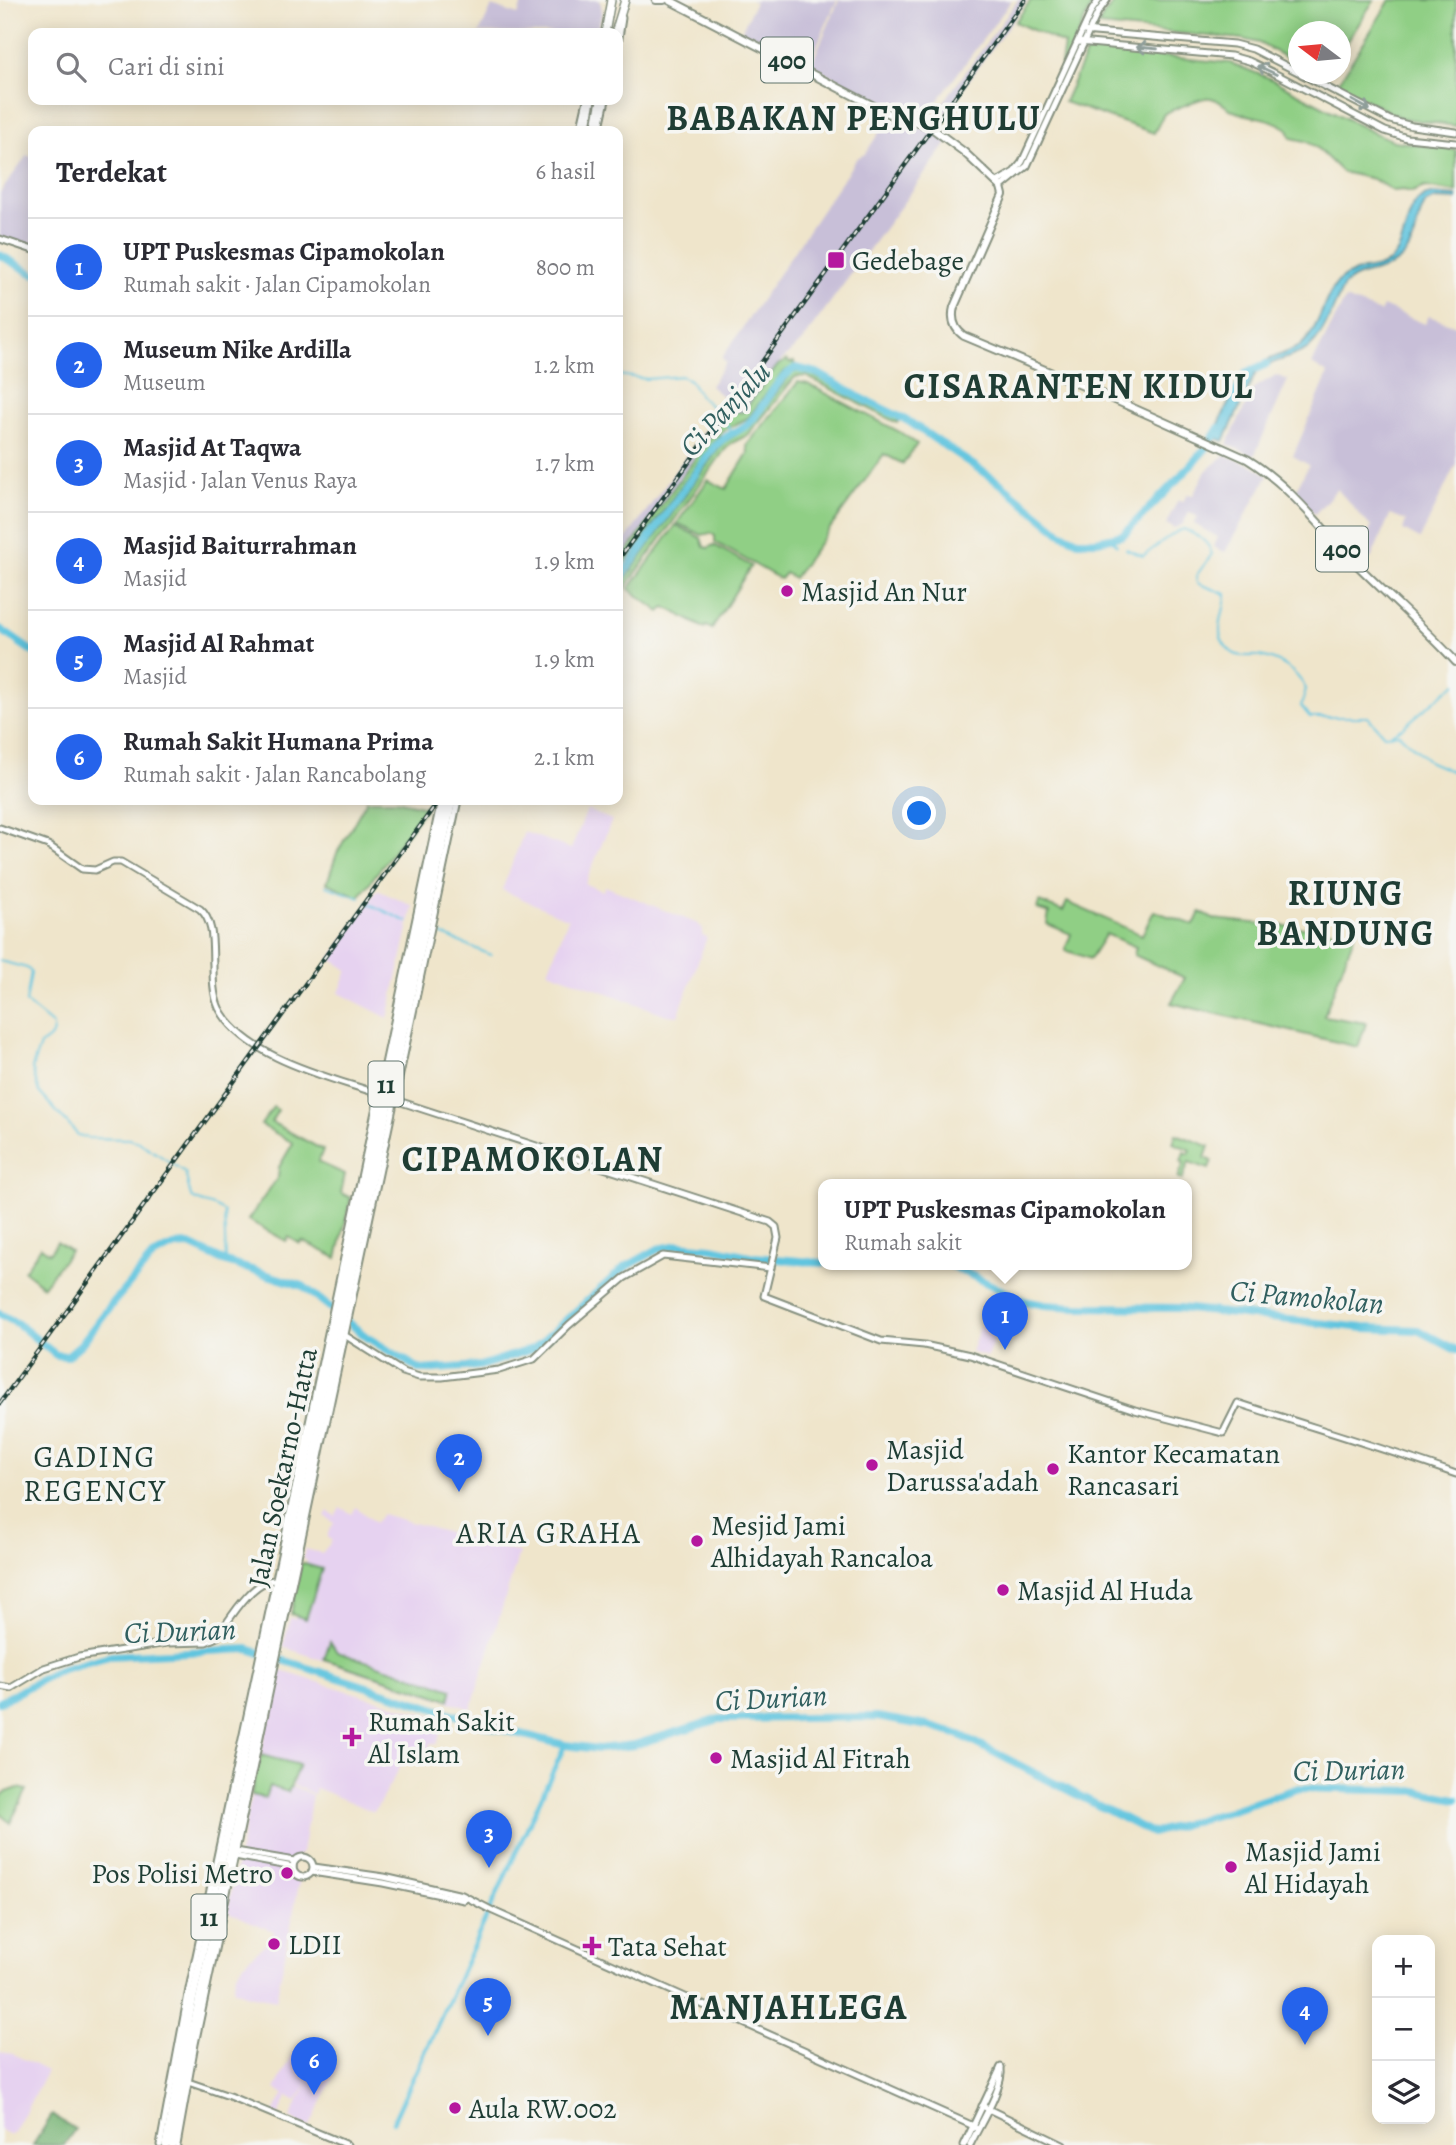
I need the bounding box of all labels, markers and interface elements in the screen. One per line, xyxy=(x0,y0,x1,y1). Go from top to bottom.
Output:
north arrow xyxy=(1288,21,1351,84)
search box xyxy=(28,28,623,105)
road number: 400 xyxy=(761,38,813,82)
one-way arrow xyxy=(1137,41,1159,54)
icon: search xyxy=(52,48,90,86)
text: Cari di sini xyxy=(108,49,225,84)
one-way arrow xyxy=(1257,63,1278,76)
district label: BABAKAN PENGHULU xyxy=(666,94,1042,142)
one-way arrow xyxy=(1351,98,1371,112)
text: Terdekat xyxy=(56,152,167,192)
text: 6 hasil xyxy=(535,156,595,187)
text: UPT Puskesmas Cipamokolan xyxy=(123,234,445,269)
place label: Gedebage xyxy=(852,242,964,280)
marker: Gedebage xyxy=(826,250,846,270)
text: 1 xyxy=(75,252,83,283)
text: 800 m xyxy=(536,252,595,283)
text: Rumah sakit · Jalan Cipamokolan xyxy=(123,269,431,300)
text: Museum Nike Ardilla xyxy=(123,332,352,367)
text: 2 xyxy=(73,350,85,381)
text: 1.2 km xyxy=(534,350,595,381)
water label: Ci Panjalu xyxy=(670,353,780,465)
district label: CISARANTEN KIDUL xyxy=(904,362,1254,410)
text: Museum xyxy=(123,367,206,398)
text: Masjid At Taqwa xyxy=(123,430,302,465)
text: 3 xyxy=(74,448,84,479)
text: 1.7 km xyxy=(535,448,595,479)
text: Masjid · Jalan Venus Raya xyxy=(123,465,357,496)
road number: 400 xyxy=(1316,526,1368,572)
text: Masjid Baiturrahman xyxy=(123,528,357,563)
text: 4 xyxy=(74,546,84,577)
text: 1.9 km xyxy=(535,546,595,577)
text: Masjid xyxy=(123,563,187,594)
place label: Masjid An Nur xyxy=(801,573,967,611)
marker: Masjid An Nur xyxy=(779,583,795,599)
text: Masjid Al Rahmat xyxy=(123,626,314,661)
text: 5 xyxy=(74,644,84,675)
text: 1.9 km xyxy=(535,644,595,675)
text: Masjid xyxy=(123,661,187,692)
text: Rumah Sakit Humana Prima xyxy=(123,724,434,759)
text: 6 xyxy=(74,742,84,773)
text: 2.1 km xyxy=(534,742,595,773)
text: Rumah sakit · Jalan Rancabolang xyxy=(123,759,426,790)
your location xyxy=(902,796,936,830)
district label: RIUNG BANDUNG xyxy=(1257,869,1435,957)
road number: 11 xyxy=(368,1062,404,1106)
district label: CIPAMOKOLAN xyxy=(402,1135,664,1183)
popup xyxy=(818,1179,1192,1270)
text: UPT Puskesmas Cipamokolan xyxy=(844,1192,1166,1227)
text: Rumah sakit xyxy=(844,1227,962,1258)
water label: Ci Pamokolan xyxy=(1228,1270,1386,1324)
pin: 1 xyxy=(982,1292,1028,1350)
street label: Jalan Soekarno-Hatta xyxy=(239,1344,327,1591)
place label: Masjid Darussa'adah xyxy=(886,1431,1039,1501)
pin: 2 xyxy=(436,1434,482,1492)
place label: Kantor Kecamatan Rancasari xyxy=(1067,1435,1280,1505)
district label: GADING REGENCY xyxy=(23,1437,167,1511)
marker: Masjid Darussa'adah xyxy=(864,1457,880,1473)
marker: Kantor Kecamatan Rancasari xyxy=(1045,1461,1061,1477)
place label: Mesjid Jami Alhidayah Rancaloa xyxy=(710,1507,933,1577)
district label: ARIA GRAHA xyxy=(455,1513,642,1553)
marker: Mesjid Jami Alhidayah Rancaloa xyxy=(689,1533,705,1549)
place label: Masjid Al Huda xyxy=(1017,1572,1193,1610)
marker: Masjid Al Huda xyxy=(995,1582,1011,1598)
water label: Ci Durian xyxy=(123,1609,237,1653)
water label: Ci Durian xyxy=(714,1675,828,1721)
place label: Rumah Sakit Al Islam xyxy=(367,1703,515,1773)
marker: Rumah Sakit Al Islam xyxy=(342,1727,362,1747)
place label: Masjid Al Fitrah xyxy=(730,1740,911,1778)
water label: Ci Durian xyxy=(1292,1749,1406,1791)
marker: Masjid Al Fitrah xyxy=(708,1750,724,1766)
pin: 3 xyxy=(466,1810,512,1868)
place label: Masjid Jami Al Hidayah xyxy=(1244,1833,1381,1903)
place label: Pos Polisi Metro xyxy=(91,1855,273,1893)
marker: Masjid Jami Al Hidayah xyxy=(1223,1859,1239,1875)
marker: Pos Polisi Metro xyxy=(279,1865,295,1881)
road number: 11 xyxy=(192,1894,227,1940)
place label: LDII xyxy=(288,1926,342,1964)
place label: Tata Sehat xyxy=(608,1928,727,1966)
map controls xyxy=(1372,1935,1435,2124)
button: + xyxy=(1372,1935,1435,1998)
marker: LDII xyxy=(266,1936,282,1952)
marker: Tata Sehat xyxy=(582,1936,602,1956)
pin: 5 xyxy=(465,1978,511,2036)
district label: MANJAHLEGA xyxy=(669,1983,909,2031)
pin: 4 xyxy=(1282,1987,1328,2045)
button: − xyxy=(1372,1998,1435,2061)
pin: 6 xyxy=(291,2037,337,2095)
button: layers xyxy=(1372,2061,1435,2124)
place label: Aula RW.002 xyxy=(468,2090,617,2128)
marker: Aula RW.002 xyxy=(447,2100,463,2116)

